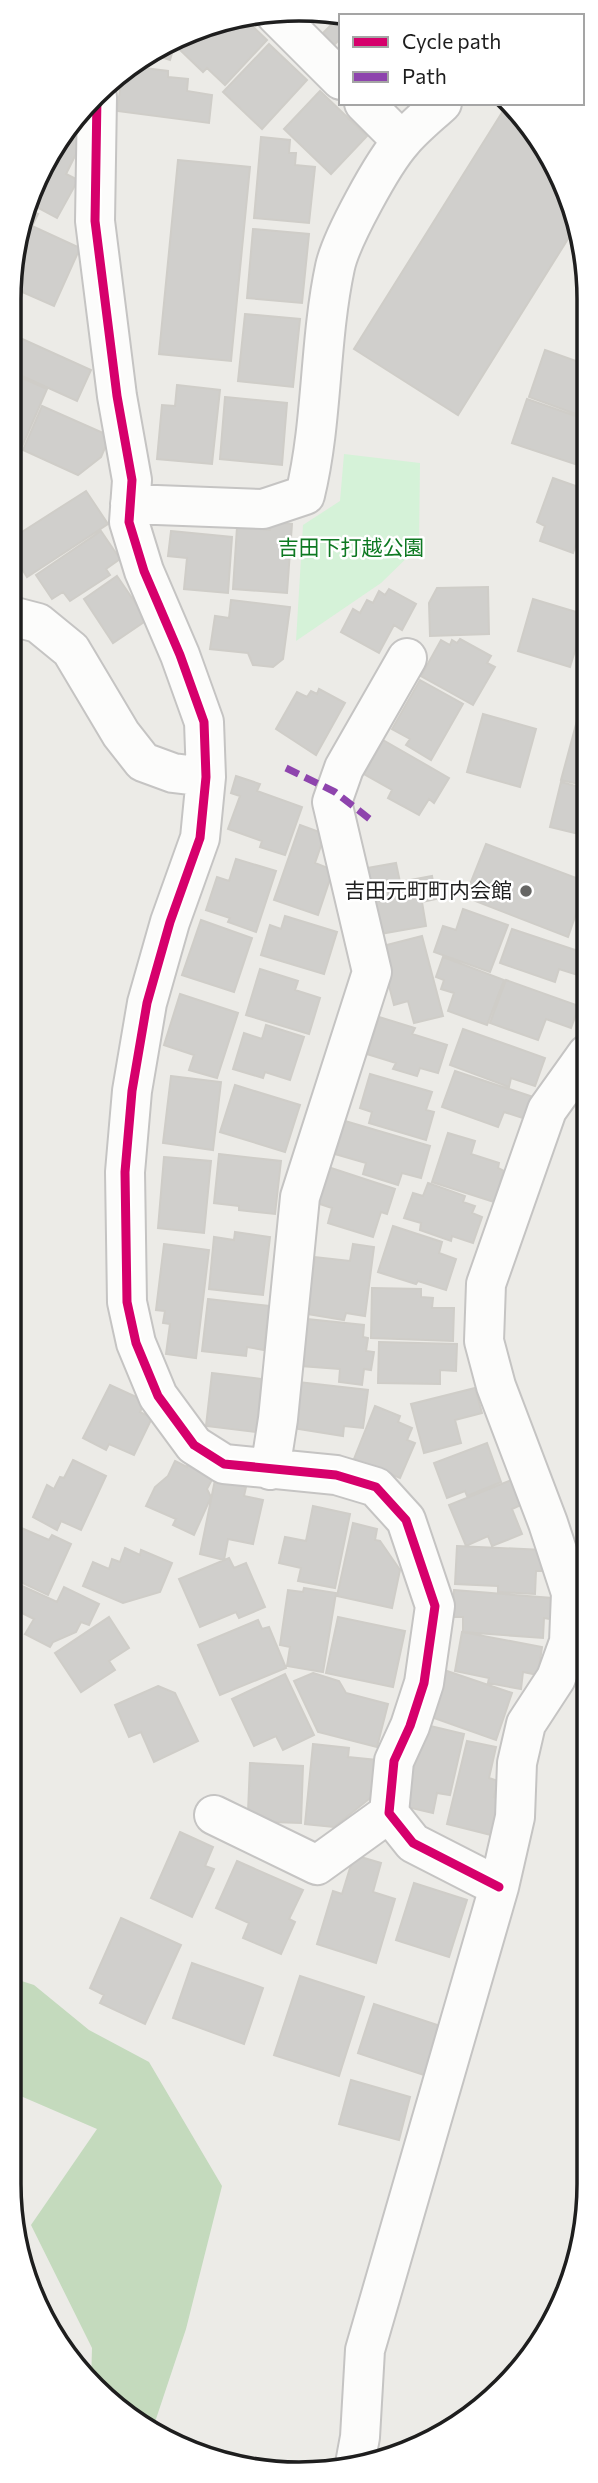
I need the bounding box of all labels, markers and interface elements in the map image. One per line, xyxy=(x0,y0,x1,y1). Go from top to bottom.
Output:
legend xyxy=(339,14,584,105)
text: Cycle path xyxy=(402,28,501,53)
text: Path xyxy=(402,63,447,88)
park label: 吉田下打越公園 xyxy=(278,534,425,559)
place label: 吉田元町町内会館 xyxy=(344,877,512,902)
marker: 吉田元町町内会館 xyxy=(518,883,534,899)

